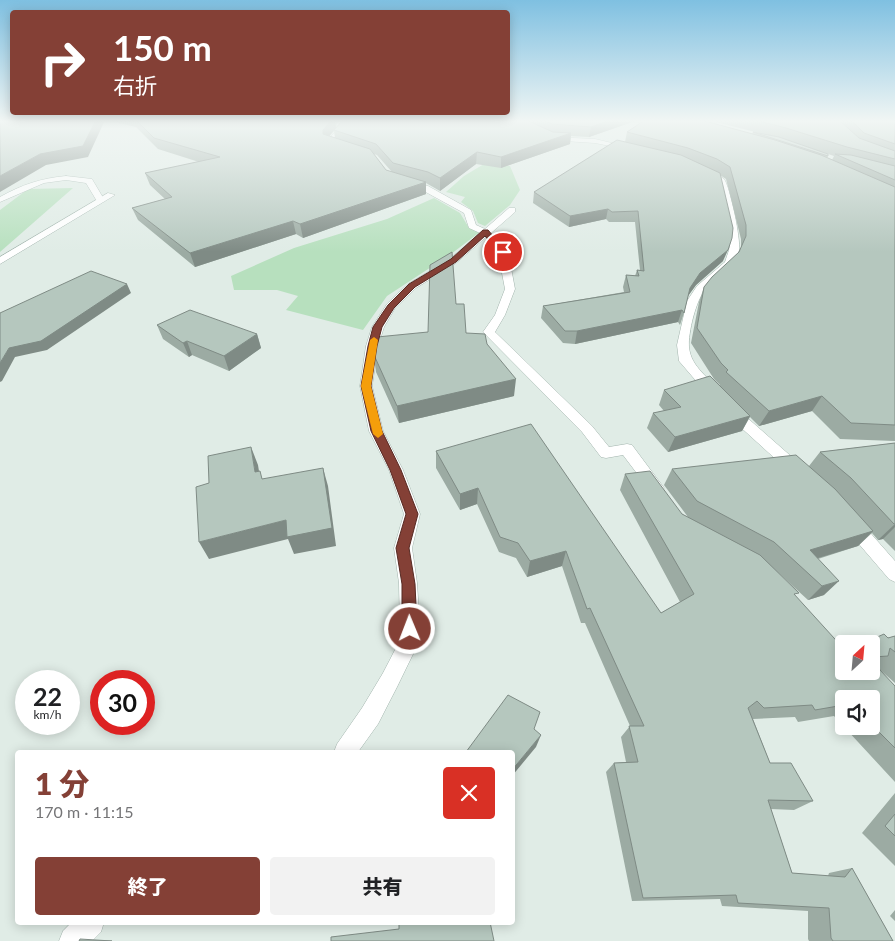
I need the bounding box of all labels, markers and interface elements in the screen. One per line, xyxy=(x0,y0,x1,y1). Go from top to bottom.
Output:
text: 150 m xyxy=(113,26,212,68)
icon: right xyxy=(30,30,95,95)
text: 右折 xyxy=(113,72,157,99)
pin xyxy=(482,231,524,273)
icon: arrive xyxy=(489,238,517,266)
position arrow xyxy=(383,602,435,654)
north arrow xyxy=(835,635,880,680)
map controls xyxy=(835,635,880,735)
speed limit sign: 30 xyxy=(90,670,155,735)
text: 22 xyxy=(33,681,62,711)
button: sound xyxy=(835,690,880,735)
text: km/h xyxy=(33,707,62,722)
text: 1 分 xyxy=(35,765,89,801)
button: close xyxy=(443,767,495,819)
text: 170 m · 11:15 xyxy=(35,802,134,821)
button: 終了 xyxy=(35,857,260,915)
button: 共有 xyxy=(270,857,495,915)

